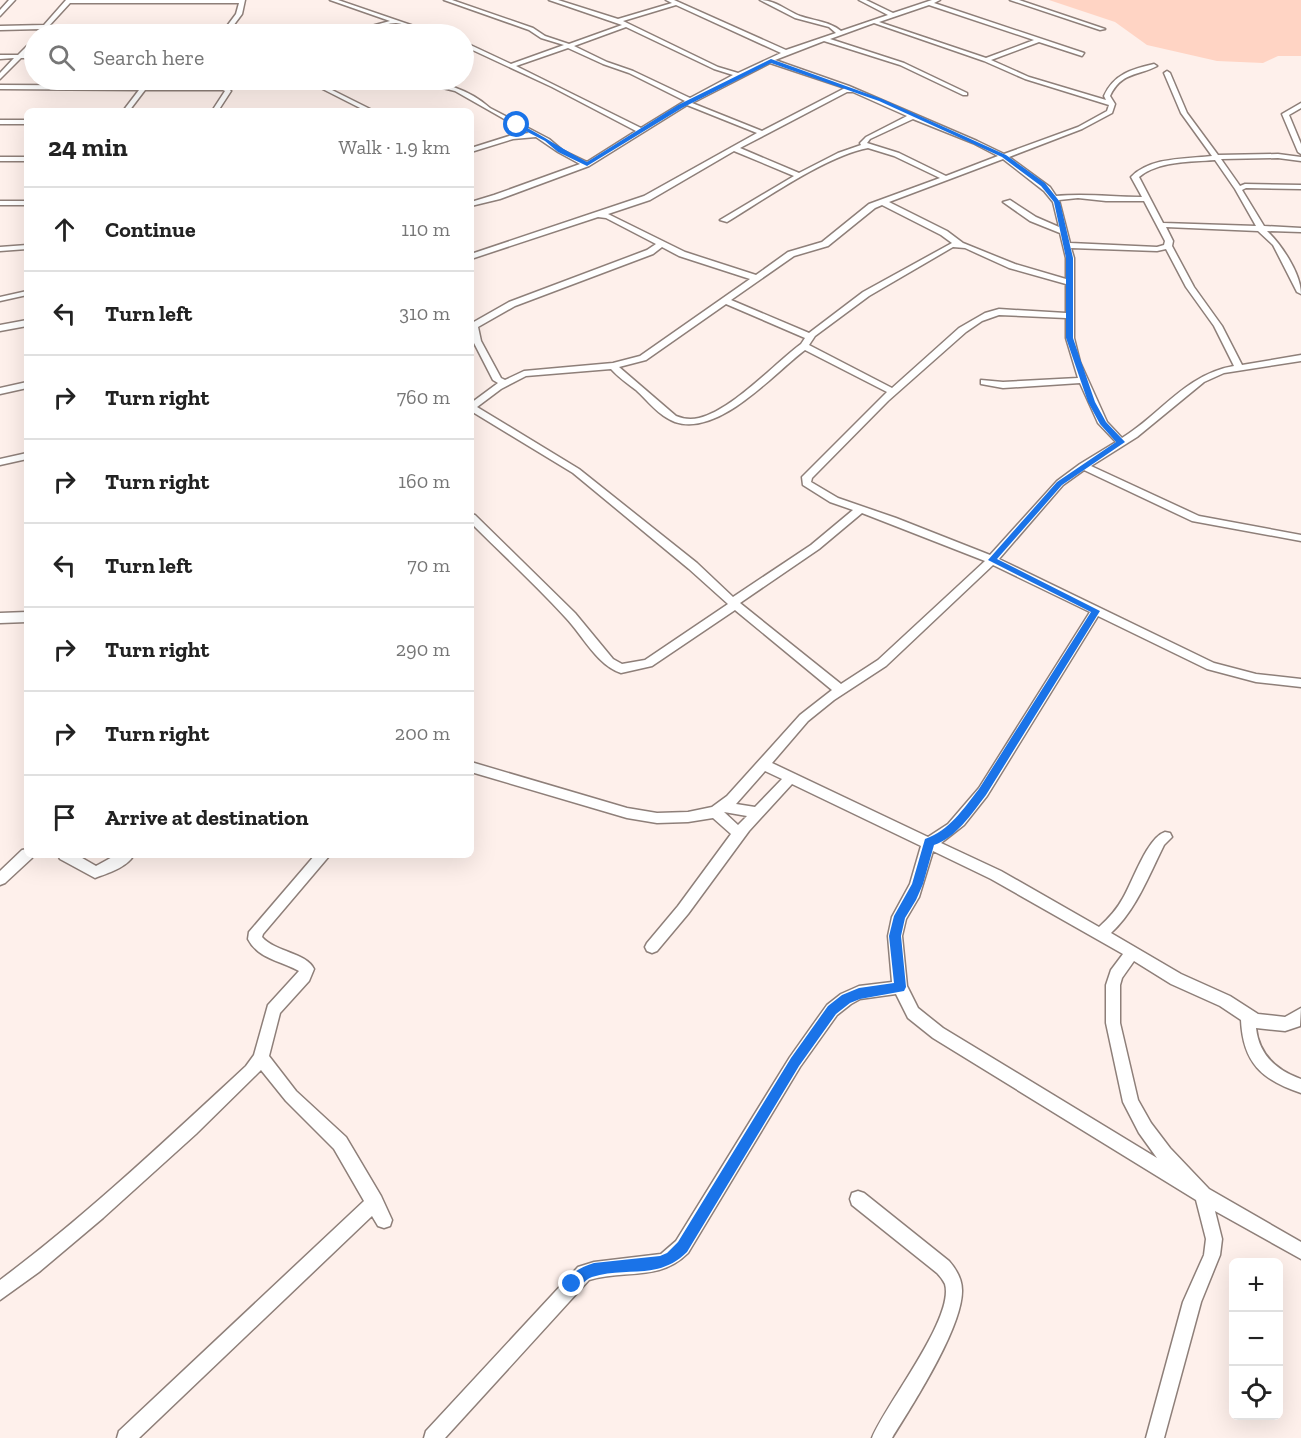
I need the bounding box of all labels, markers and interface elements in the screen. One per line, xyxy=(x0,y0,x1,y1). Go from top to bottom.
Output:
search box xyxy=(24,24,474,90)
icon: search xyxy=(45,41,78,74)
text: Search here xyxy=(93,44,204,71)
route start xyxy=(503,111,529,137)
text: 24 min xyxy=(48,131,128,163)
text: Walk · 1.9 km xyxy=(339,135,450,159)
icon: ahead xyxy=(48,213,81,246)
text: Continue xyxy=(105,216,196,243)
text: 110 m xyxy=(401,217,450,241)
icon: left xyxy=(48,297,81,330)
text: Turn left xyxy=(105,300,192,327)
text: 310 m xyxy=(399,301,450,325)
icon: right xyxy=(48,381,81,414)
text: Turn right xyxy=(105,384,209,411)
text: 760 m xyxy=(397,385,450,409)
icon: right xyxy=(48,465,81,498)
text: Turn right xyxy=(105,468,209,495)
text: 160 m xyxy=(398,469,450,493)
icon: left xyxy=(48,549,81,582)
text: Turn left xyxy=(105,552,192,579)
text: 70 m xyxy=(407,553,450,577)
icon: right xyxy=(48,633,81,666)
text: Turn right xyxy=(105,636,209,663)
text: 290 m xyxy=(396,637,450,661)
icon: right xyxy=(48,717,81,750)
text: Turn right xyxy=(105,720,209,747)
text: 200 m xyxy=(395,721,450,745)
icon: arrive xyxy=(48,801,81,834)
text: Arrive at destination xyxy=(105,804,308,831)
map controls xyxy=(1229,1258,1283,1420)
button: + xyxy=(1229,1258,1283,1312)
route end xyxy=(558,1270,584,1296)
button: − xyxy=(1229,1312,1283,1366)
button: locate xyxy=(1229,1366,1283,1420)

